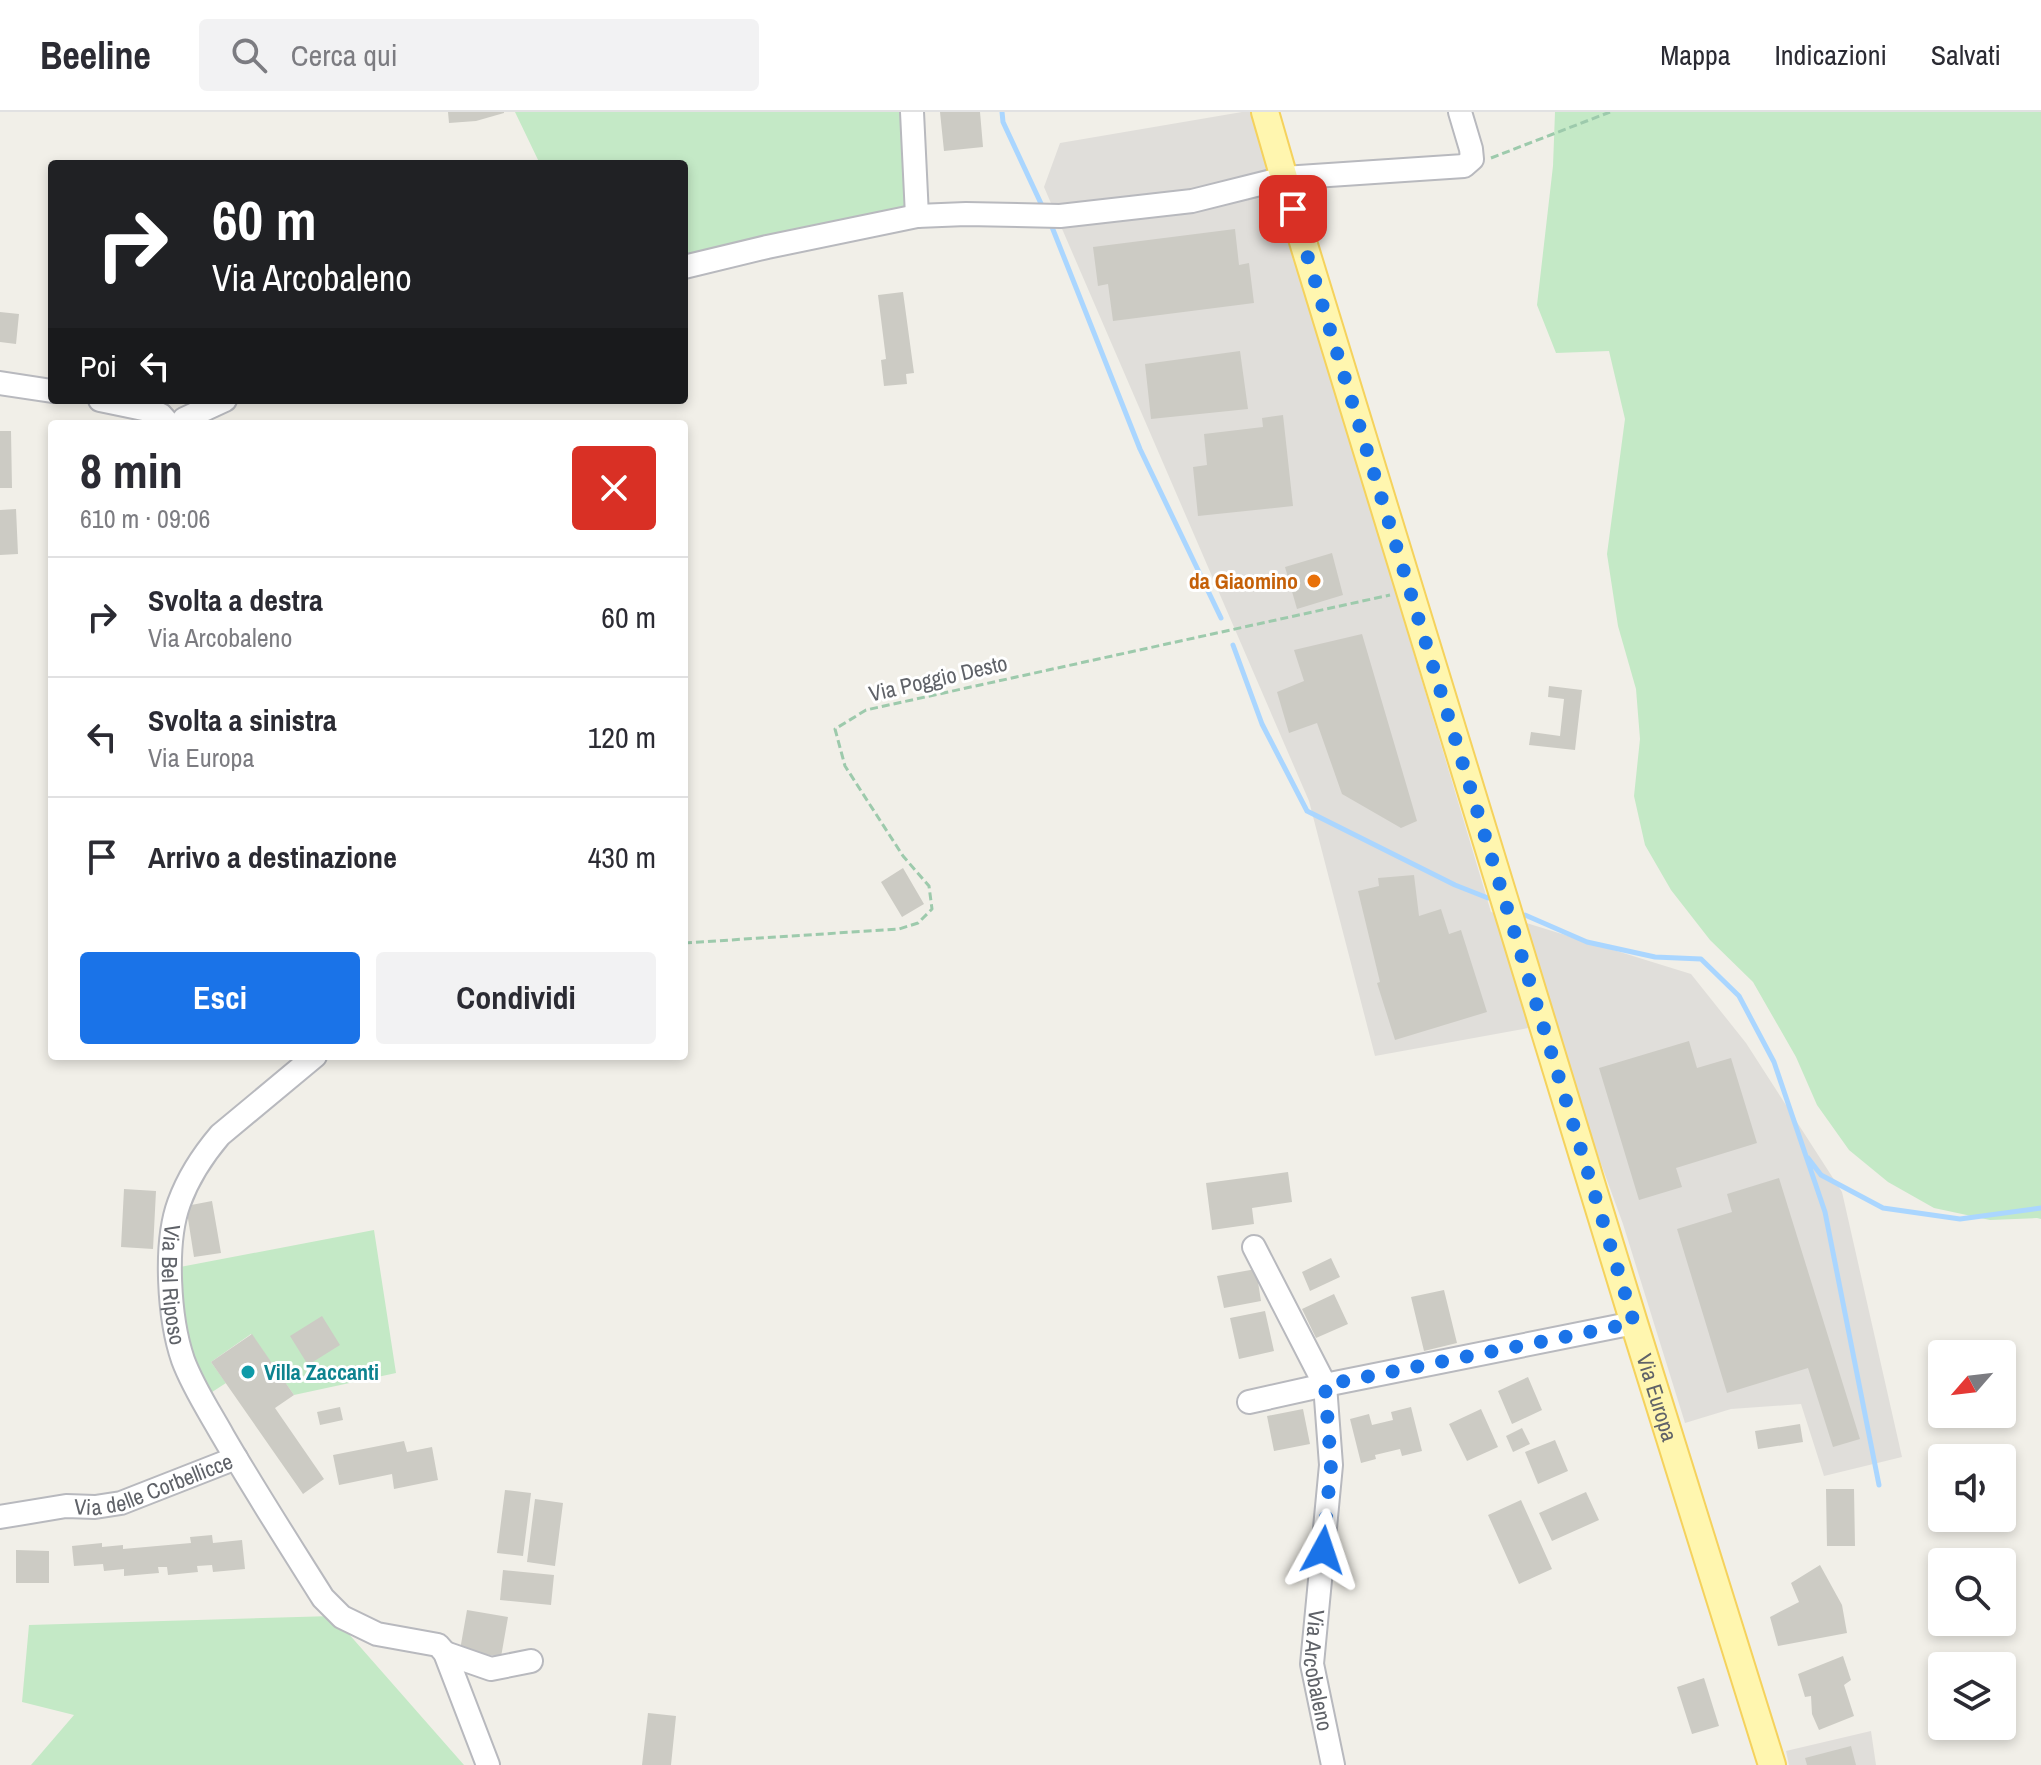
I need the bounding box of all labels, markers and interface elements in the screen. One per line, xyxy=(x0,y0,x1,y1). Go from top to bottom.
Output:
search box xyxy=(199,19,759,91)
text: Beeline xyxy=(40,30,151,81)
icon: search xyxy=(227,33,271,77)
text: Cerca qui xyxy=(291,35,398,75)
text: Mappa xyxy=(1660,36,1730,74)
text: Indicazioni xyxy=(1774,36,1887,74)
text: Salvati xyxy=(1931,36,2001,74)
pin xyxy=(1259,175,1327,243)
text: 60 m xyxy=(212,182,317,257)
icon: arrive xyxy=(1271,187,1315,231)
icon: right xyxy=(80,192,184,296)
text: Via Arcobaleno xyxy=(212,254,412,302)
icon: left xyxy=(133,344,177,388)
text: Poi xyxy=(80,346,117,386)
text: 8 min xyxy=(80,438,183,503)
button: close xyxy=(572,446,656,530)
text: 610 m · 09:06 xyxy=(80,501,210,536)
place label: da Giaomino xyxy=(1189,566,1298,596)
marker: da Giaomino xyxy=(1305,572,1323,590)
text: Svolta a destra xyxy=(148,580,323,620)
icon: right xyxy=(80,595,124,639)
text: 60 m xyxy=(601,597,656,637)
text: Via Arcobaleno xyxy=(148,620,292,655)
street label: Via Poggio Desto xyxy=(866,648,1010,708)
text: Svolta a sinistra xyxy=(148,700,337,740)
icon: left xyxy=(80,715,124,759)
text: 120 m xyxy=(588,717,656,757)
text: Via Europa xyxy=(148,740,254,775)
icon: arrive xyxy=(80,835,124,879)
text: Arrivo a destinazione xyxy=(148,837,397,877)
text: 430 m xyxy=(588,837,656,877)
button: Esci xyxy=(80,952,360,1044)
button: Condividi xyxy=(376,952,656,1044)
street label: Via Bel Riposo xyxy=(155,1222,193,1348)
north arrow xyxy=(1928,1340,2016,1428)
map controls xyxy=(1928,1340,2016,1740)
street label: Via Europa xyxy=(1630,1350,1685,1445)
place label: Villa Zaccanti xyxy=(264,1357,379,1387)
marker: Villa Zaccanti xyxy=(239,1363,257,1381)
button: sound xyxy=(1928,1444,2016,1532)
street label: Via delle Corbellicce xyxy=(74,1446,237,1522)
position arrow xyxy=(1281,1508,1365,1592)
button: search xyxy=(1928,1548,2016,1636)
street label: Via Arcobaleno xyxy=(1297,1608,1340,1733)
button: layers xyxy=(1928,1652,2016,1740)

